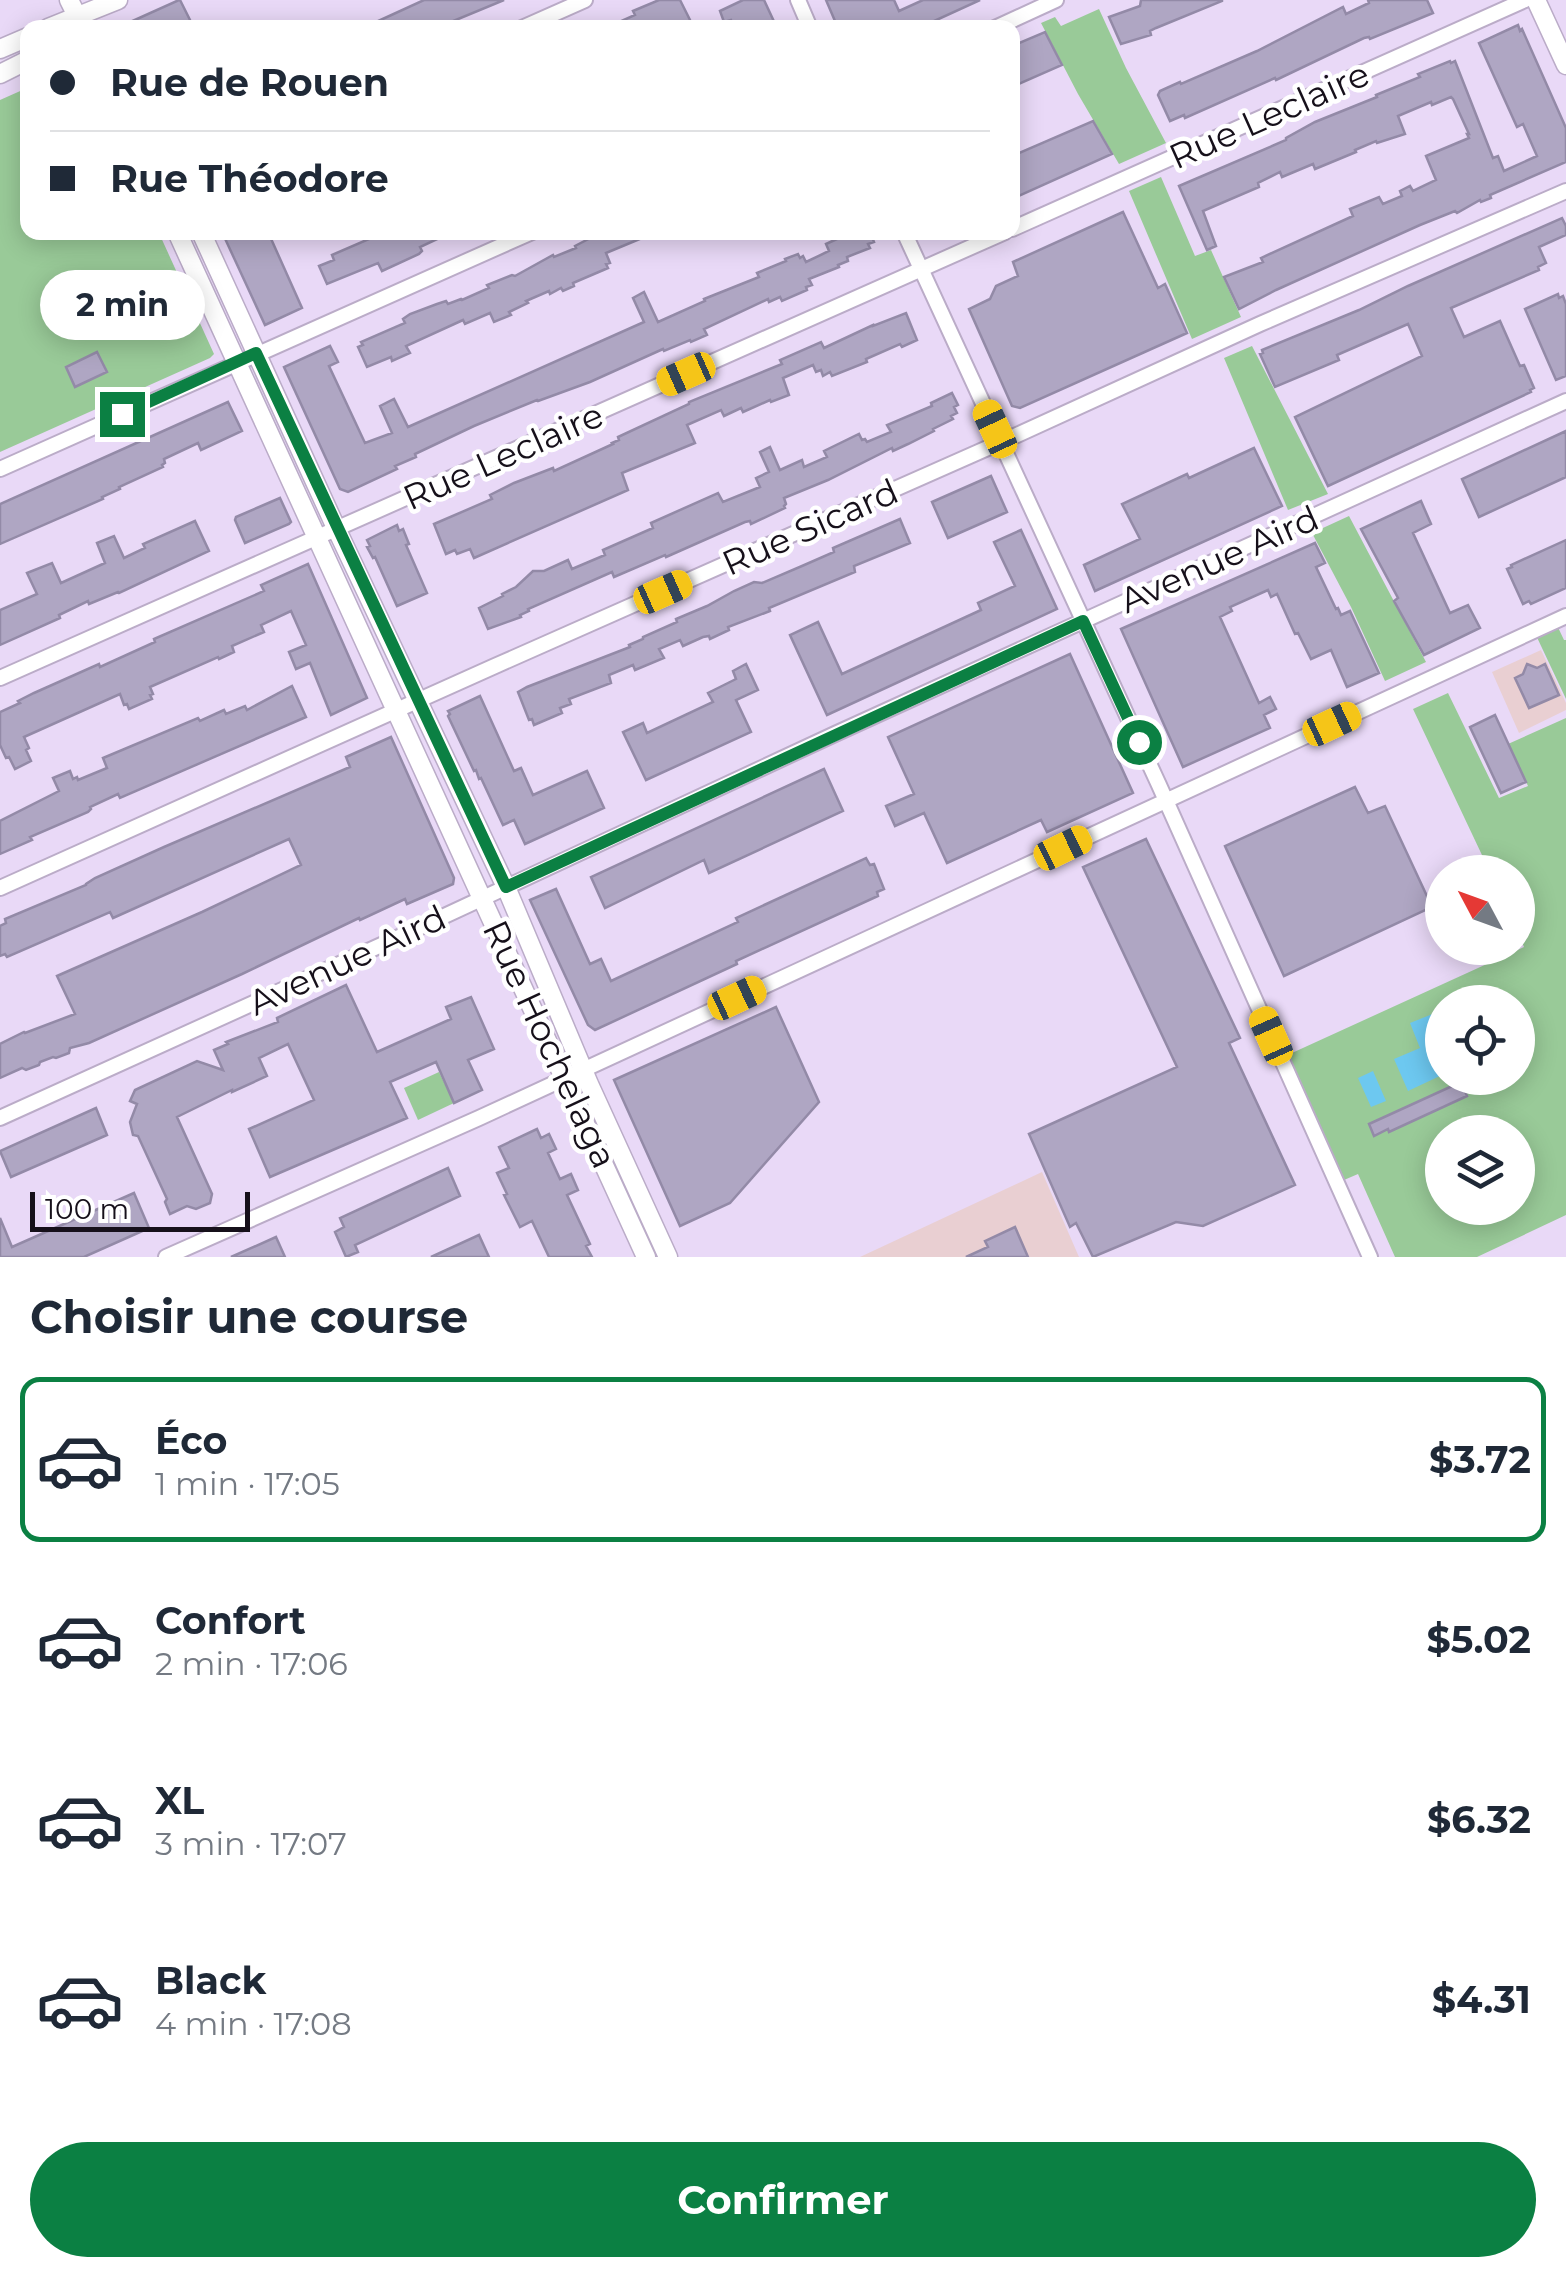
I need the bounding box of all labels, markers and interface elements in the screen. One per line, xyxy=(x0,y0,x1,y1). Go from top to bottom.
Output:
street label: Rue Leclaire xyxy=(1162,52,1376,178)
text: Rue de Rouen xyxy=(110,59,389,106)
text: Rue Théodore xyxy=(110,155,389,202)
callout: 2 min xyxy=(39,269,204,339)
text: 2 min xyxy=(76,285,169,324)
car xyxy=(652,348,720,400)
route end xyxy=(100,392,145,437)
street label: Rue Leclaire xyxy=(396,393,610,519)
car xyxy=(969,395,1021,463)
street label: Rue Sicard xyxy=(715,469,905,585)
street label: Avenue Aird xyxy=(1113,496,1325,622)
car xyxy=(629,566,697,618)
car xyxy=(1298,698,1366,750)
route start xyxy=(1117,720,1162,765)
car xyxy=(1029,821,1097,875)
north arrow xyxy=(1425,855,1535,965)
map controls xyxy=(1425,855,1535,1225)
street label: Avenue Aird xyxy=(241,895,453,1025)
street label: Rue Hochelaga xyxy=(474,913,626,1175)
car xyxy=(703,972,771,1024)
button: locate xyxy=(1425,985,1535,1095)
car xyxy=(1245,1002,1297,1070)
button: layers xyxy=(1425,1115,1535,1225)
scale bar xyxy=(30,1187,250,1232)
text: 100 m xyxy=(45,1192,129,1226)
text: Choisir une course xyxy=(30,1289,468,1344)
icon: car xyxy=(35,1415,125,1505)
text: Éco xyxy=(155,1417,227,1464)
text: $3.72 xyxy=(1429,1436,1531,1483)
text: 1 min · 17:05 xyxy=(155,1464,340,1503)
icon: car xyxy=(35,1595,125,1685)
text: Confort xyxy=(155,1597,306,1644)
text: $5.02 xyxy=(1427,1616,1531,1663)
text: 2 min · 17:06 xyxy=(155,1644,348,1683)
icon: car xyxy=(35,1775,125,1865)
text: XL xyxy=(155,1777,204,1824)
text: $6.32 xyxy=(1427,1796,1531,1843)
text: 3 min · 17:07 xyxy=(155,1824,347,1863)
icon: car xyxy=(35,1955,125,2045)
text: Black xyxy=(155,1957,266,2004)
text: $4.31 xyxy=(1432,1976,1531,2023)
text: 4 min · 17:08 xyxy=(155,2004,352,2043)
button: Confirmer xyxy=(30,2142,1536,2257)

